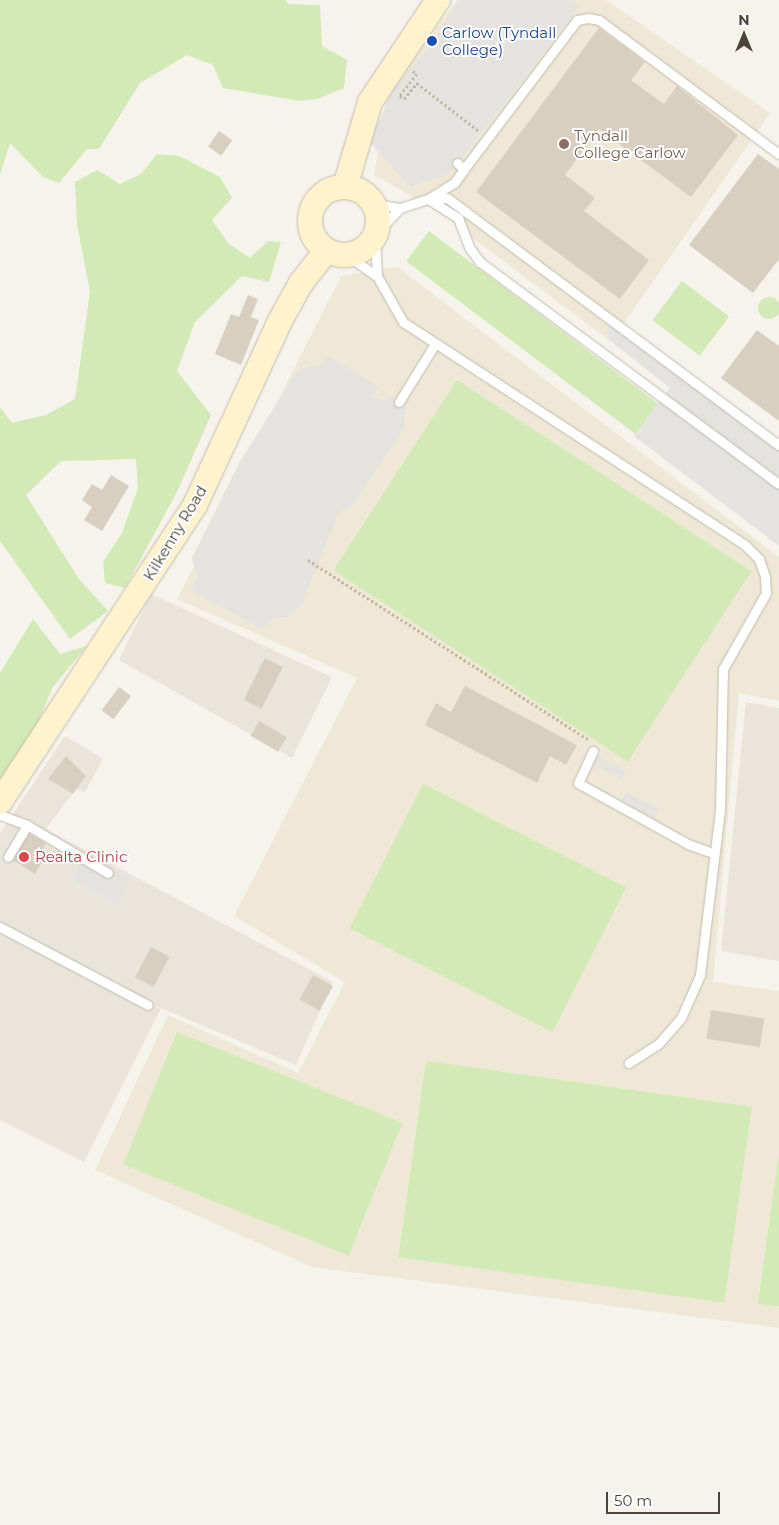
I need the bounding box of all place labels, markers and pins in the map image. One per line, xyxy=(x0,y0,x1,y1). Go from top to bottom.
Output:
place label: Carlow (Tyndall College) xyxy=(442,23,556,58)
marker: Carlow (Tyndall College) xyxy=(426,35,438,47)
place label: Tyndall College Carlow xyxy=(574,126,686,161)
marker: Tyndall College Carlow xyxy=(558,138,570,150)
place label: Realta Clinic xyxy=(35,848,127,866)
marker: Realta Clinic xyxy=(17,850,31,864)

